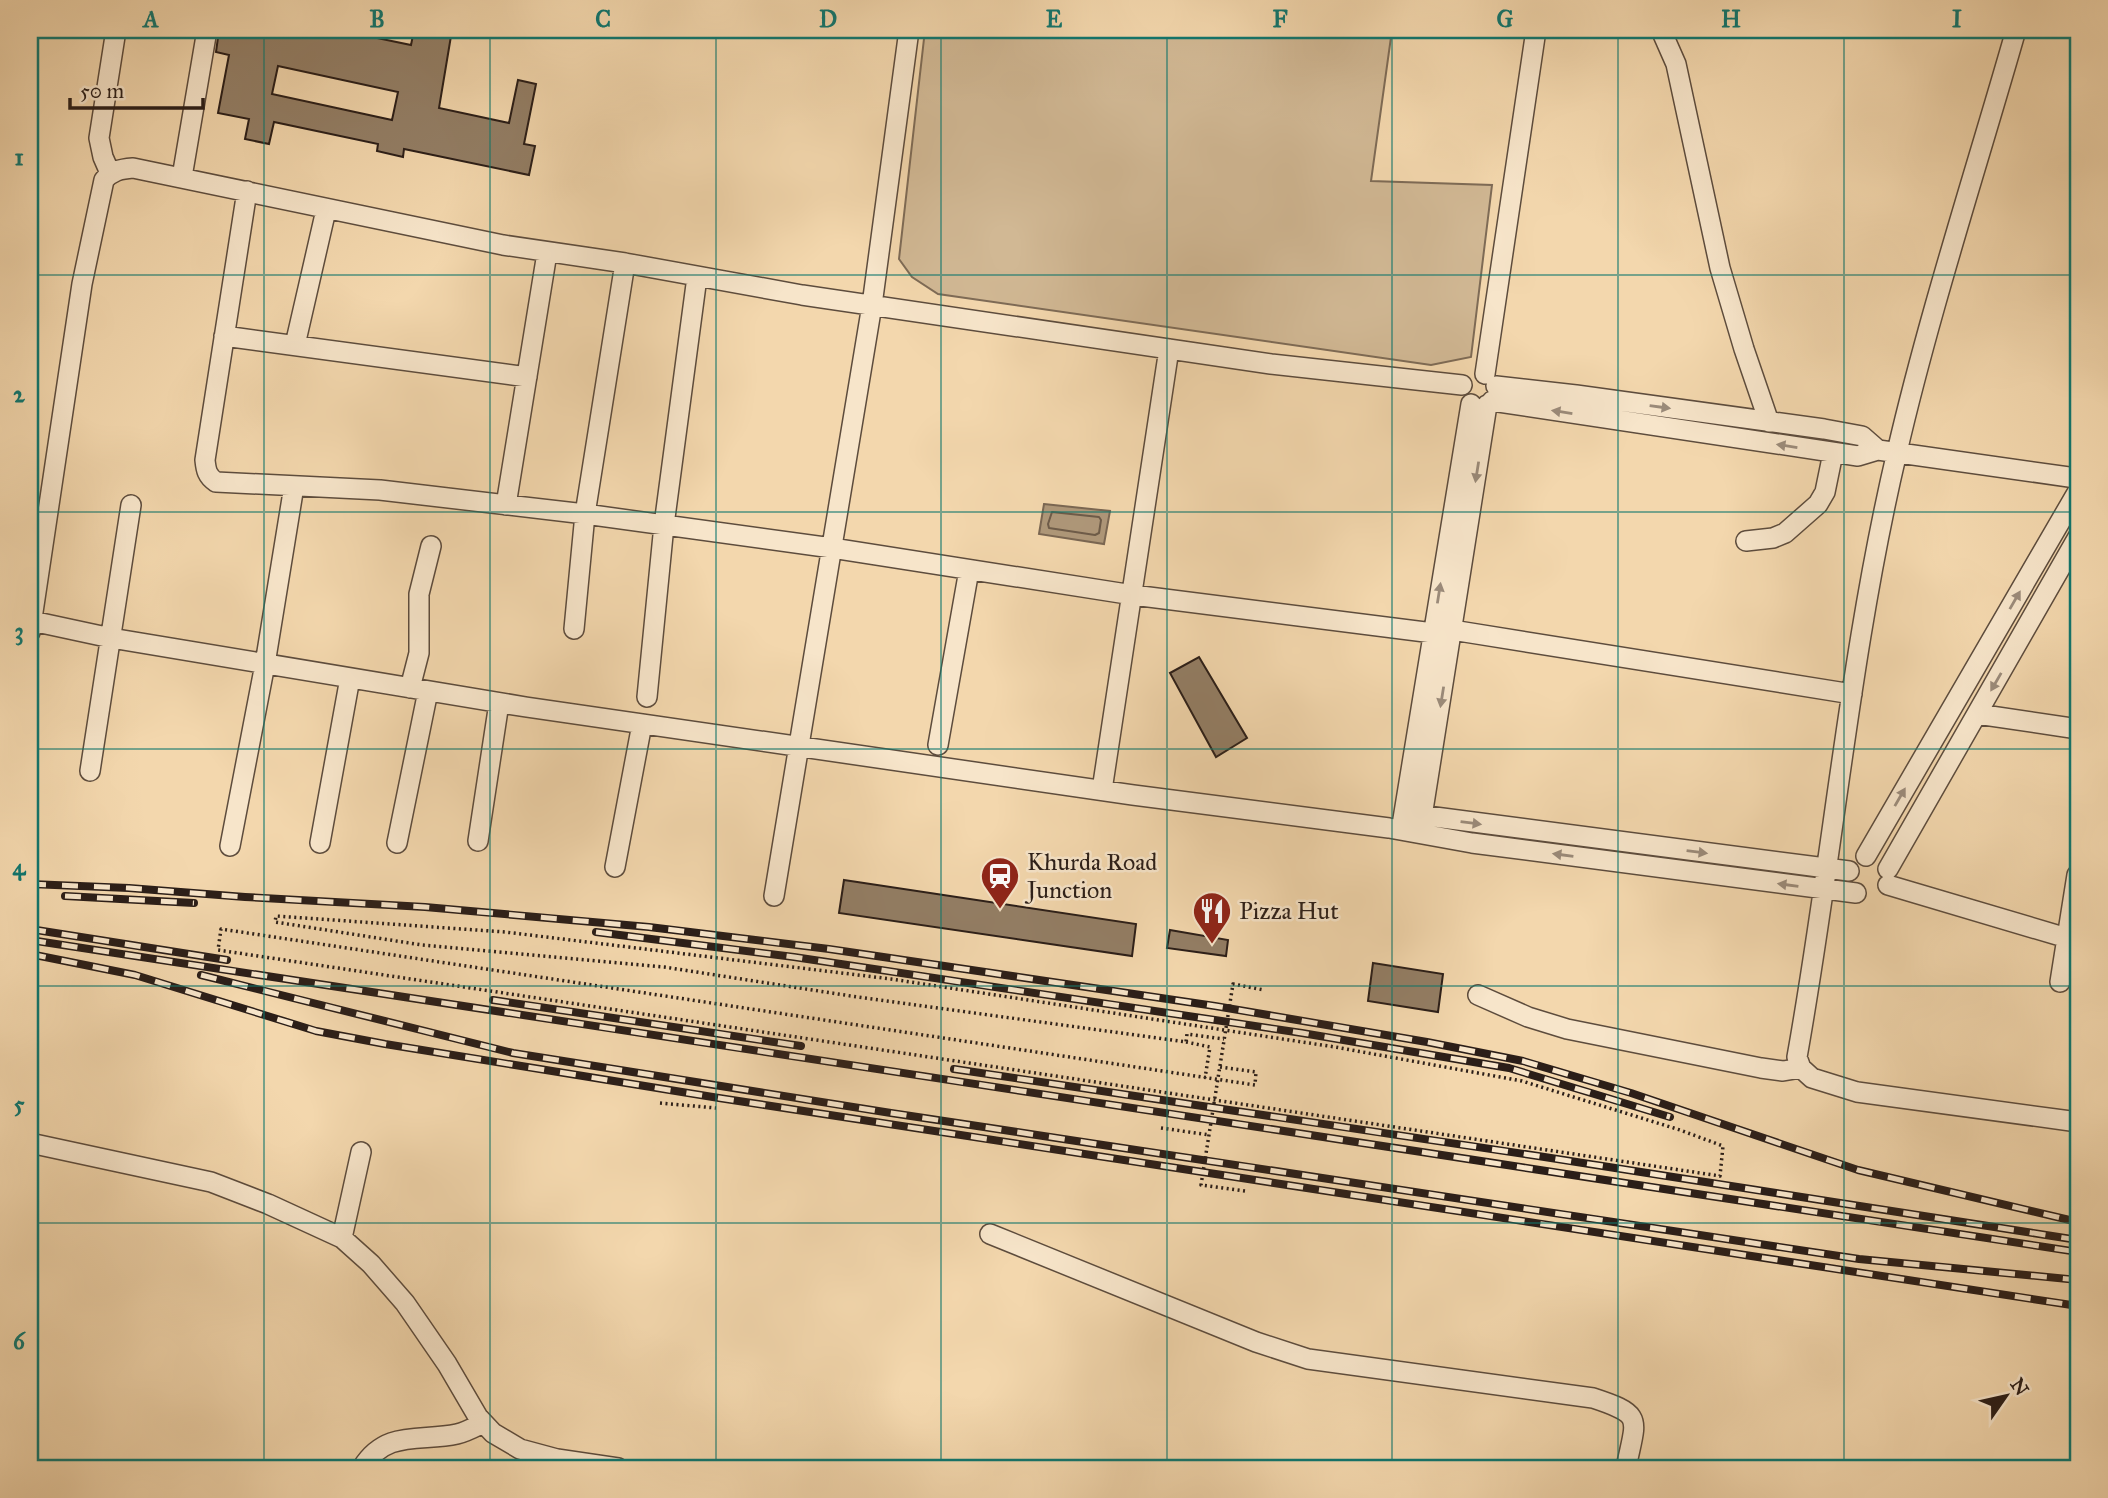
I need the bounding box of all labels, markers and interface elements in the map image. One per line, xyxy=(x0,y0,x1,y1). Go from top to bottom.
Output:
text: A xyxy=(141,5,159,33)
text: B xyxy=(369,5,385,33)
text: C xyxy=(595,5,611,33)
text: D xyxy=(819,5,837,33)
text: E xyxy=(1046,5,1063,33)
text: F xyxy=(1272,5,1288,33)
text: G xyxy=(1497,5,1514,33)
text: H xyxy=(1721,5,1741,33)
text: I xyxy=(1952,5,1962,33)
scale bar xyxy=(70,66,203,110)
text: 50 m xyxy=(80,78,125,104)
text: 1 xyxy=(14,143,24,171)
text: 2 xyxy=(13,380,25,408)
one-way arrow xyxy=(1649,402,1671,413)
one-way arrow xyxy=(1551,406,1573,417)
one-way arrow xyxy=(1776,440,1798,451)
one-way arrow xyxy=(1471,461,1482,483)
one-way arrow xyxy=(1434,582,1445,604)
one-way arrow xyxy=(2009,590,2021,610)
text: 3 xyxy=(14,617,24,646)
one-way arrow xyxy=(1989,672,2002,691)
one-way arrow xyxy=(1436,686,1447,708)
one-way arrow xyxy=(1894,787,1907,806)
one-way arrow xyxy=(1461,817,1483,828)
place label: Khurda Road Junction xyxy=(1024,847,1157,905)
one-way arrow xyxy=(1686,847,1708,858)
one-way arrow xyxy=(1551,850,1573,861)
text: 4 xyxy=(13,853,27,881)
station icon: Khurda Road Junction xyxy=(979,855,1021,910)
one-way arrow xyxy=(1777,879,1799,890)
restaurant icon: Pizza Hut xyxy=(1191,890,1233,945)
place label: Pizza Hut xyxy=(1239,896,1339,926)
text: 5 xyxy=(14,1090,25,1118)
text: 6 xyxy=(13,1327,26,1355)
north arrow xyxy=(1972,1362,2042,1432)
text: N xyxy=(2006,1374,2034,1400)

